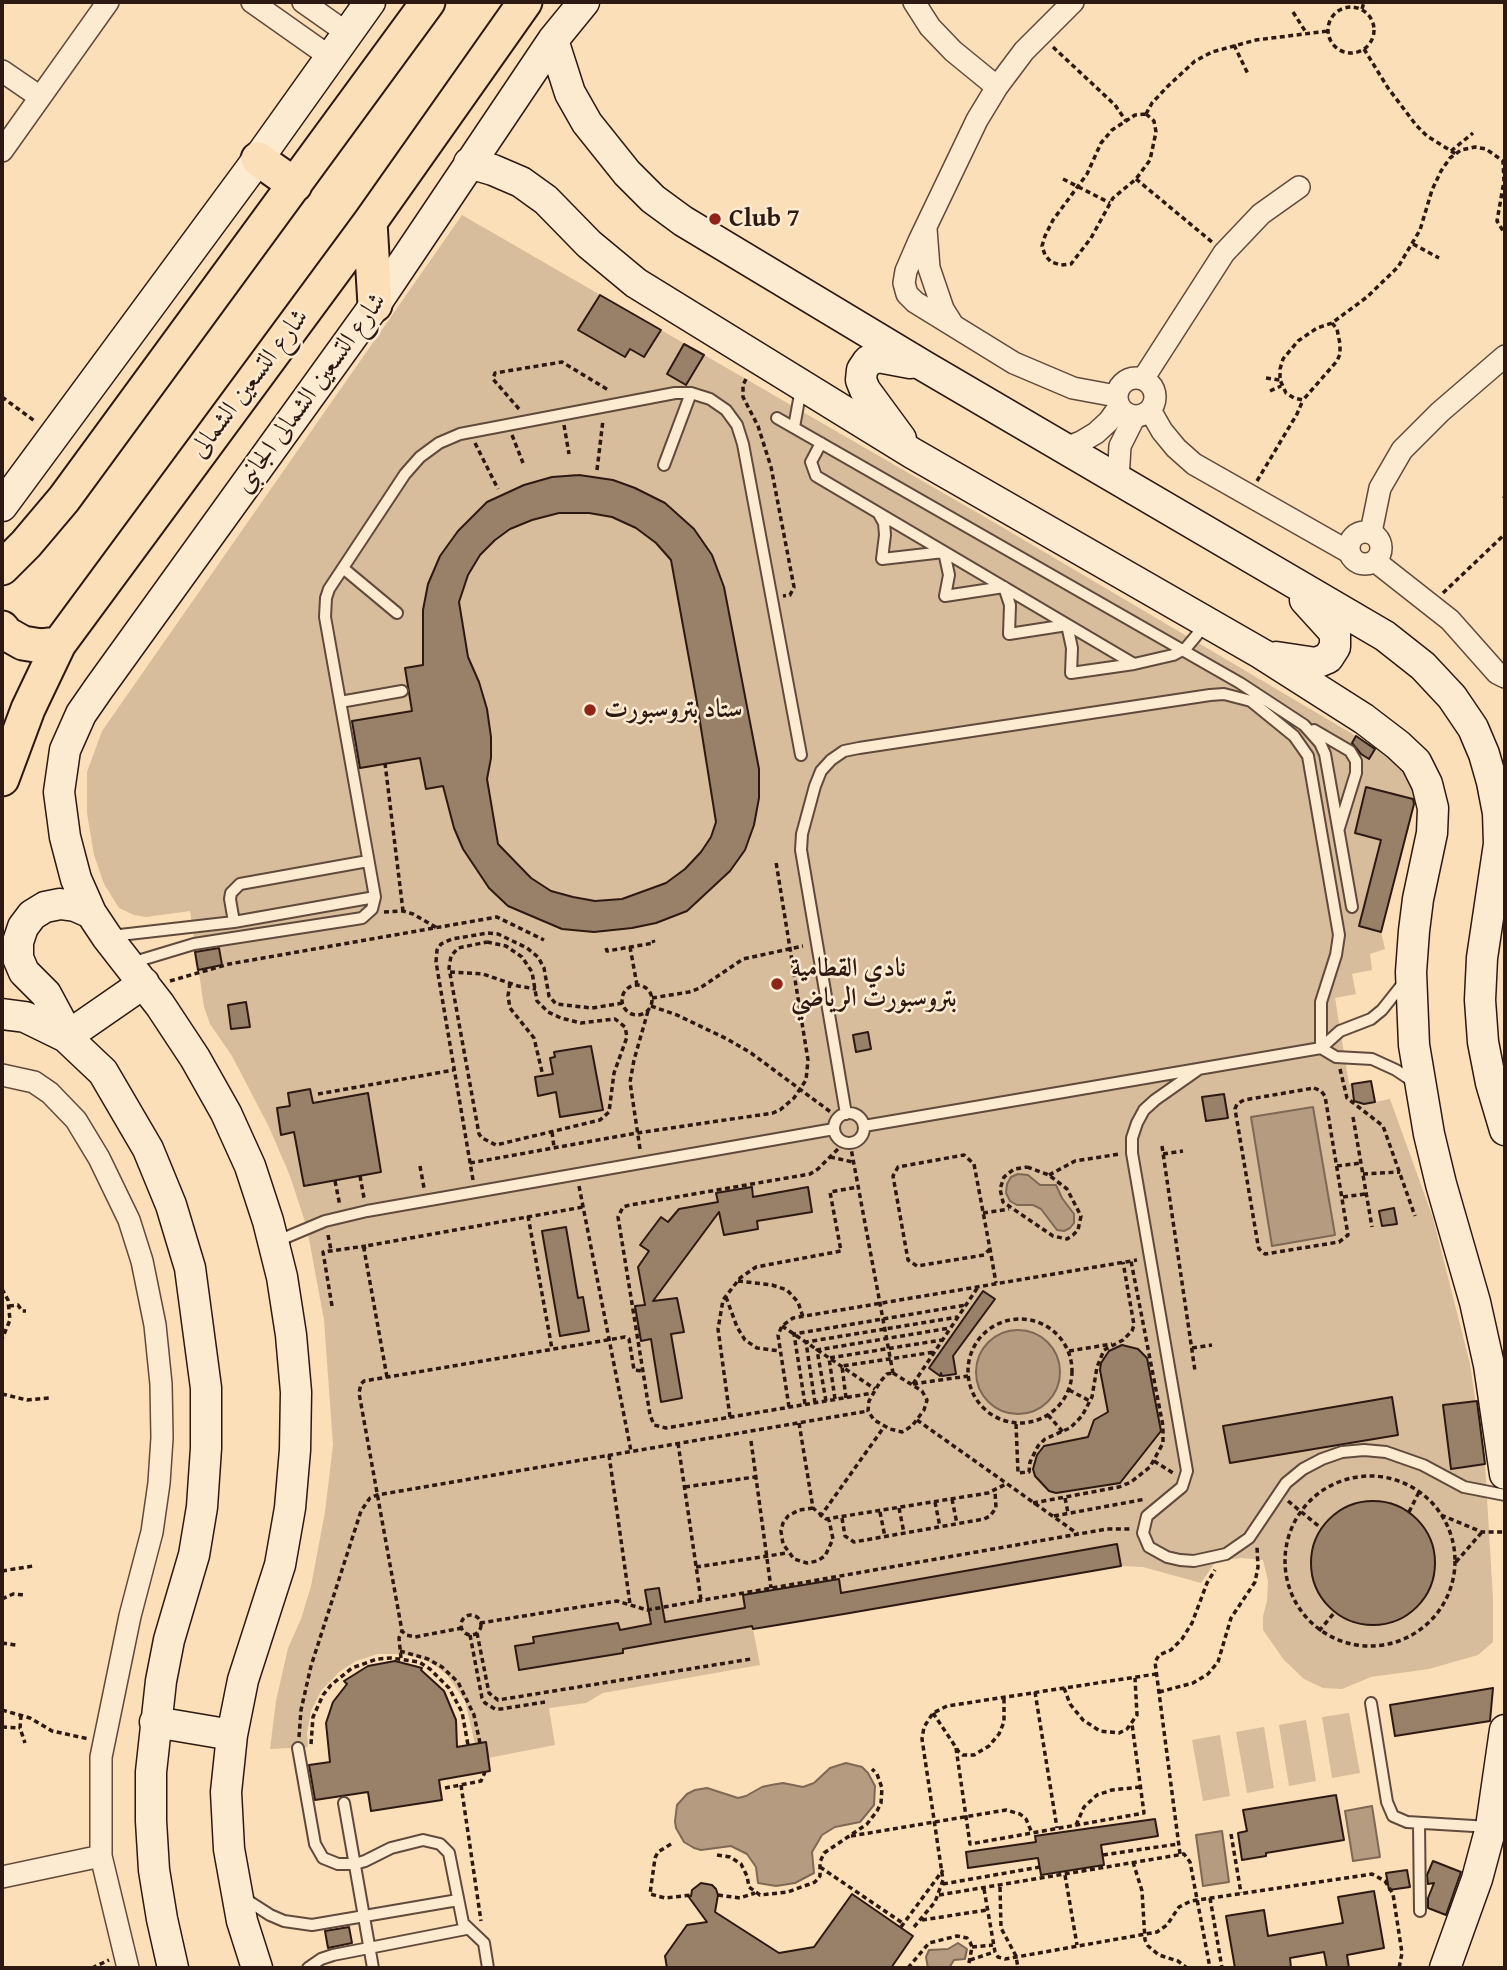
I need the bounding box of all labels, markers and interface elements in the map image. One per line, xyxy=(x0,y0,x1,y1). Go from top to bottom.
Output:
place label: Club 7 xyxy=(729,203,800,235)
marker: Club 7 xyxy=(707,211,723,227)
street label: شارع التسعين الشمالى الجانبى xyxy=(228,287,394,499)
street label: شارع التسعين الشمالى xyxy=(184,303,316,465)
place label: ستاد بتروسبورت xyxy=(604,694,743,726)
marker: ستاد بتروسبورت xyxy=(582,702,598,718)
place label: نادي القطامية بتروسبورت الرياضي xyxy=(791,953,957,1014)
marker: نادي القطامية بتروسبورت الرياضي xyxy=(769,976,785,992)

